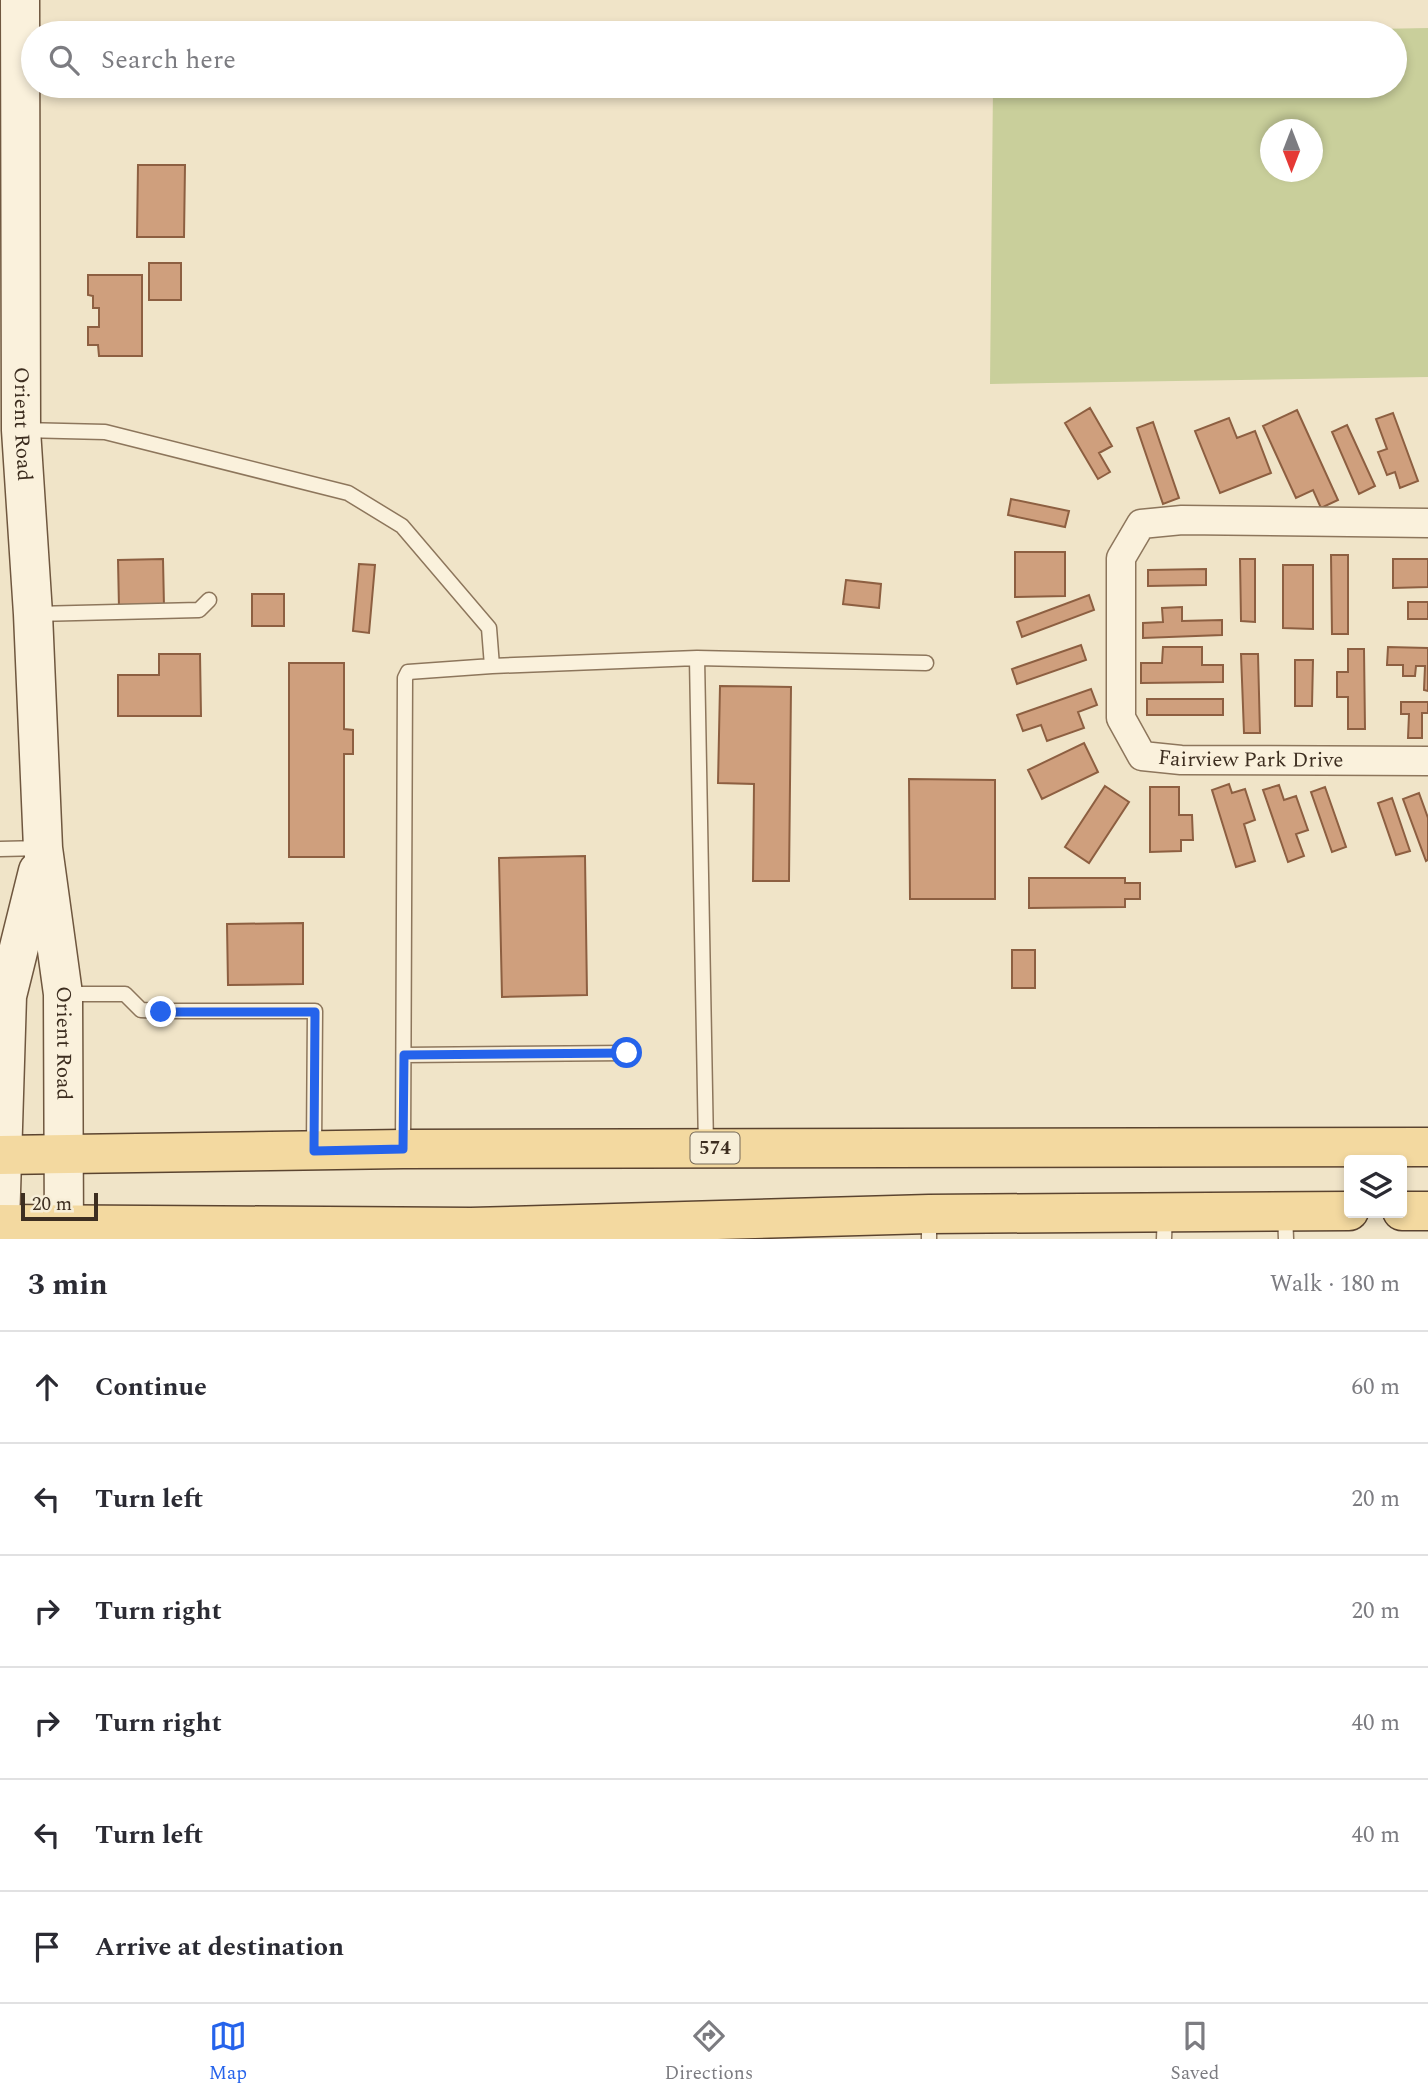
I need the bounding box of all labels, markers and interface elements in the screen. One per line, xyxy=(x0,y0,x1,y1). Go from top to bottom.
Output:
search box xyxy=(21,21,1407,98)
text: Search here xyxy=(101,40,236,80)
icon: search xyxy=(45,41,83,79)
north arrow xyxy=(1260,119,1323,182)
street label: Orient Road xyxy=(5,367,40,482)
street label: Fairview Park Drive xyxy=(1156,742,1344,777)
street label: Orient Road xyxy=(47,986,79,1100)
route end xyxy=(145,996,176,1027)
route start xyxy=(611,1037,642,1068)
road number: 574 xyxy=(690,1132,740,1164)
map controls xyxy=(1344,1155,1407,1218)
button: layers xyxy=(1344,1155,1407,1218)
scale bar xyxy=(21,1190,98,1222)
text: 20 m xyxy=(32,1190,72,1219)
text: 3 min xyxy=(28,1262,108,1308)
text: Walk · 180 m xyxy=(1270,1267,1400,1302)
text: Continue xyxy=(95,1367,207,1407)
icon: ahead xyxy=(28,1368,66,1406)
text: 60 m xyxy=(1351,1370,1400,1405)
text: Turn left xyxy=(95,1479,203,1519)
icon: left xyxy=(28,1480,66,1518)
text: 20 m xyxy=(1351,1482,1400,1517)
text: Turn right xyxy=(95,1591,222,1631)
icon: right xyxy=(28,1592,66,1630)
text: 20 m xyxy=(1351,1594,1400,1629)
text: Turn right xyxy=(95,1703,222,1743)
icon: right xyxy=(28,1704,66,1742)
text: 40 m xyxy=(1351,1706,1400,1741)
text: Turn left xyxy=(95,1815,203,1855)
icon: left xyxy=(28,1816,66,1854)
text: 40 m xyxy=(1351,1818,1400,1853)
text: Arrive at destination xyxy=(95,1927,344,1967)
icon: arrive xyxy=(28,1928,66,1966)
tab: Map xyxy=(209,2017,247,2088)
tab: Directions xyxy=(664,2017,753,2088)
tab: Saved xyxy=(1171,2017,1219,2088)

